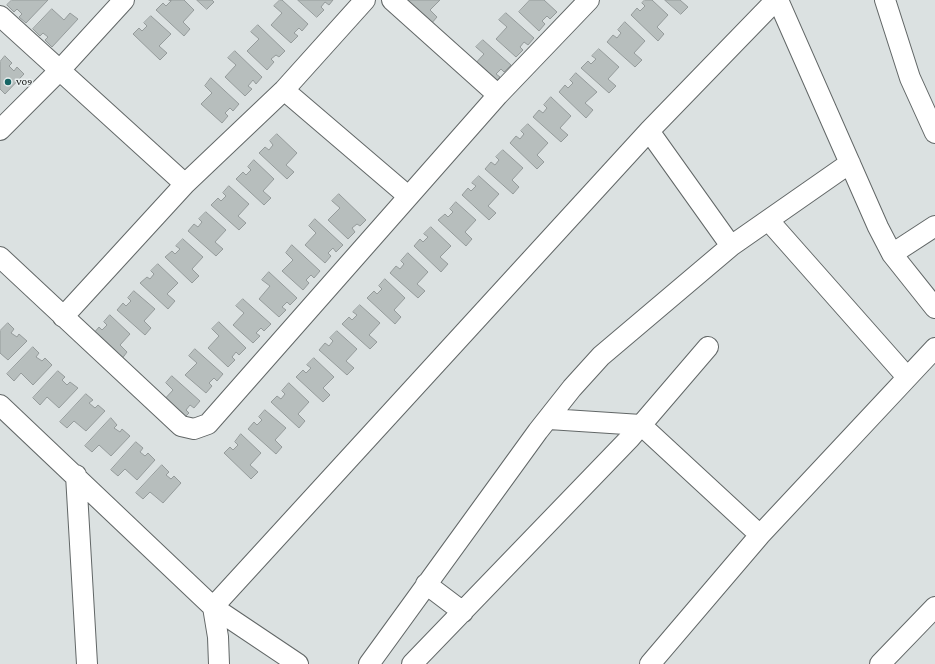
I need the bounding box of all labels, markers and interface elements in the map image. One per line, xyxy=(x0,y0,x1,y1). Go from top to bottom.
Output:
place label: V09 xyxy=(16,76,32,88)
marker: V09 xyxy=(3,77,13,87)

